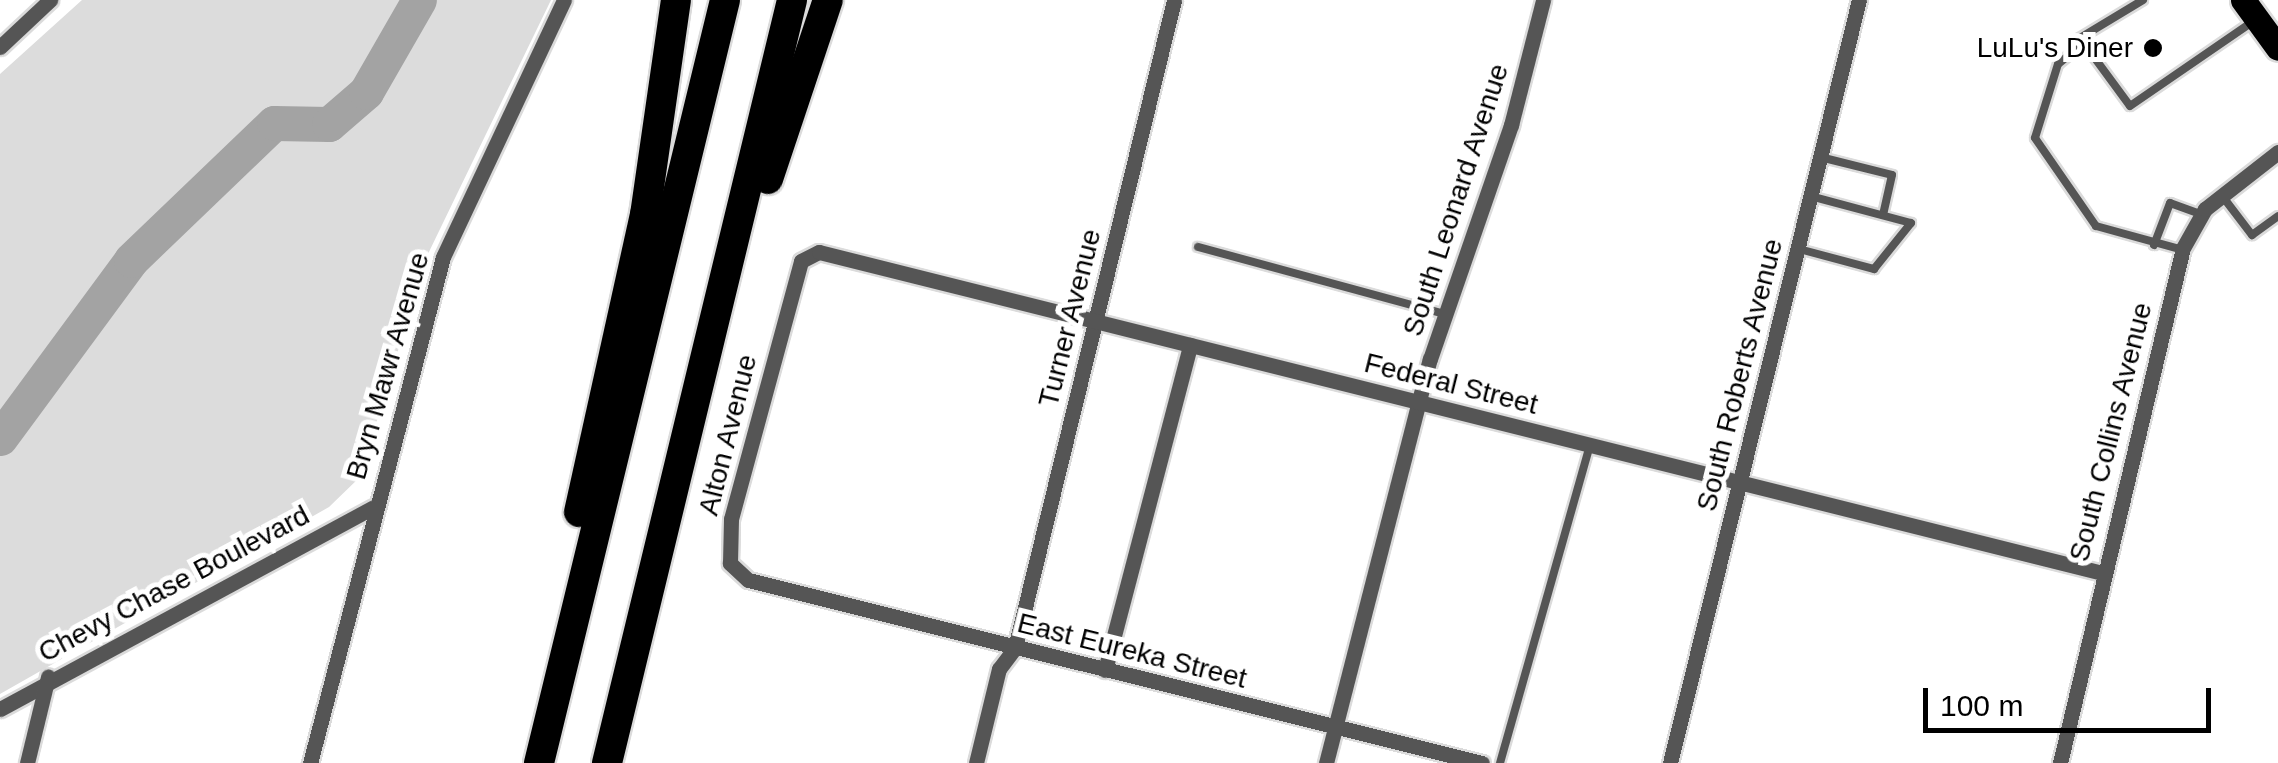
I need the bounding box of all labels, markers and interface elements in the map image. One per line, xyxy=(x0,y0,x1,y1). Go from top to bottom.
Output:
place label: LuLu's Diner xyxy=(1977,31,2133,65)
marker: LuLu's Diner xyxy=(2142,37,2164,59)
street label: South Leonard Avenue xyxy=(1396,59,1516,341)
street label: Turner Avenue xyxy=(1031,225,1109,411)
street label: South Roberts Avenue xyxy=(1690,234,1790,516)
street label: Bryn Mawr Avenue xyxy=(339,248,437,484)
street label: South Collins Avenue xyxy=(2062,298,2160,566)
street label: Federal Street xyxy=(1361,346,1541,422)
street label: Alton Avenue xyxy=(692,350,764,520)
street label: Chevy Chase Boulevard xyxy=(33,498,315,670)
street label: East Eureka Street xyxy=(1014,606,1250,696)
scale bar xyxy=(1928,668,2216,730)
text: 100 m xyxy=(1940,689,2023,722)

